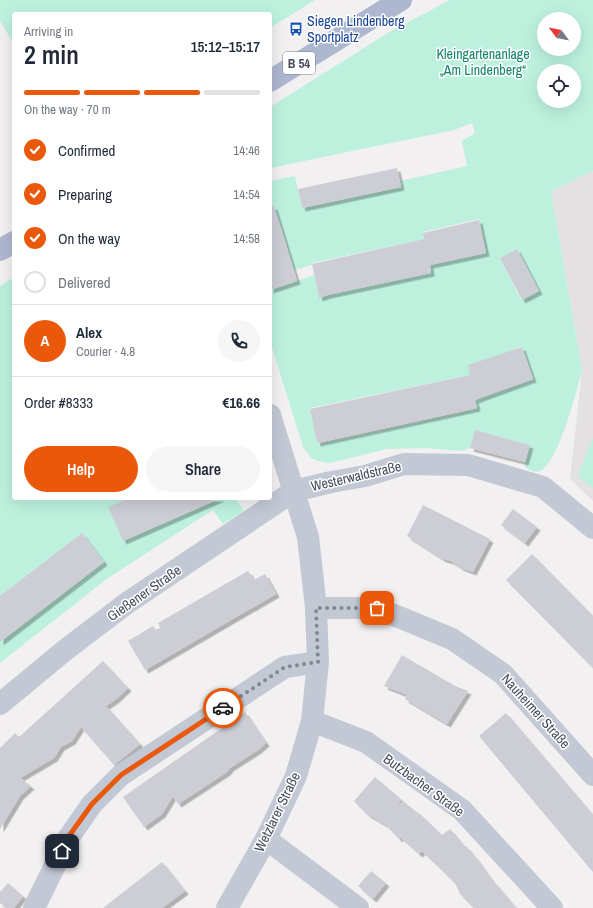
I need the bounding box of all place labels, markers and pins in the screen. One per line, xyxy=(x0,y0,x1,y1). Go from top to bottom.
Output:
place label: Siegen Lindenberg Sportplatz xyxy=(307,12,405,46)
bus stop icon: Siegen Lindenberg Sportplatz xyxy=(288,21,304,37)
pin xyxy=(360,591,394,625)
pin xyxy=(45,834,79,868)

